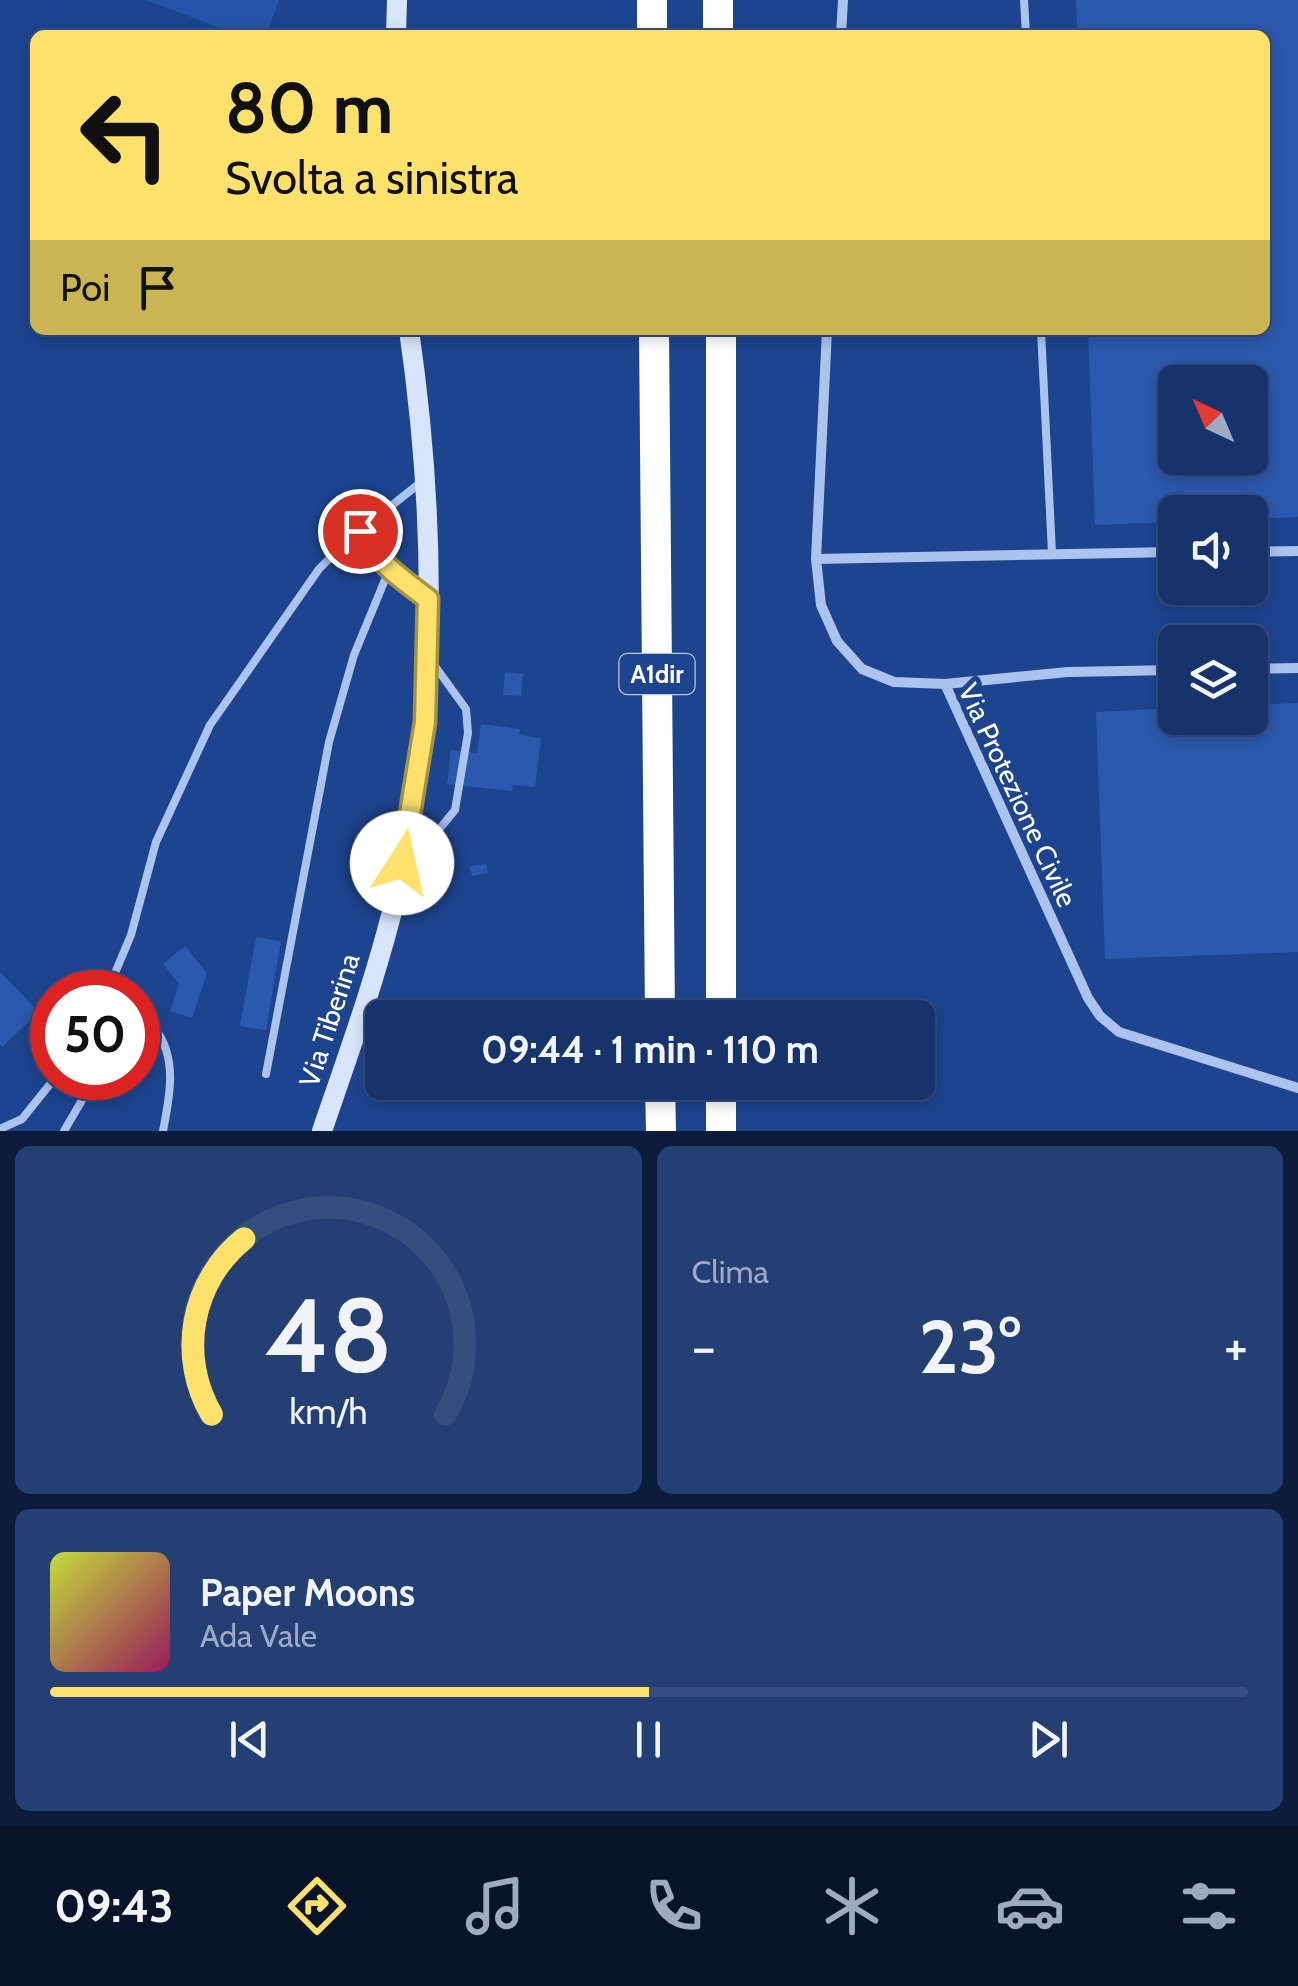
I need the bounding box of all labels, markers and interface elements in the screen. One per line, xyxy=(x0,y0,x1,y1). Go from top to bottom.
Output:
text: 80 m xyxy=(225,65,393,151)
icon: left xyxy=(60,70,190,200)
text: Svolta a sinistra xyxy=(225,151,518,205)
icon: arrive xyxy=(130,260,185,315)
text: Poi xyxy=(60,264,110,311)
north arrow xyxy=(1158,365,1268,475)
map controls xyxy=(1158,365,1268,735)
pin xyxy=(318,489,403,574)
button: sound xyxy=(1158,495,1268,605)
icon: arrive xyxy=(333,504,388,559)
button: layers xyxy=(1158,625,1268,735)
road number: A1dir xyxy=(620,654,694,694)
street label: Via Protezione Civile xyxy=(951,678,1085,912)
position arrow xyxy=(350,811,454,915)
street label: Via Tiberina xyxy=(291,948,367,1091)
speed limit sign: 50 xyxy=(30,970,160,1100)
text: 09:44 · 1 min · 110 m xyxy=(481,1026,819,1073)
text: Clima xyxy=(692,1252,769,1291)
text: 48 xyxy=(265,1272,392,1398)
text: 23° xyxy=(919,1301,1021,1392)
text: − xyxy=(692,1313,716,1380)
text: + xyxy=(1224,1313,1248,1380)
text: km/h xyxy=(289,1390,367,1433)
text: Paper Moons xyxy=(200,1569,415,1616)
text: Ada Vale xyxy=(200,1616,317,1655)
icon: previous xyxy=(222,1712,277,1767)
icon: pause xyxy=(621,1712,676,1767)
icon: next xyxy=(1021,1712,1076,1767)
icon: directions xyxy=(282,1871,352,1941)
icon: music xyxy=(460,1871,530,1941)
icon: phone xyxy=(639,1871,709,1941)
icon: climate xyxy=(817,1871,887,1941)
icon: car xyxy=(995,1871,1065,1941)
icon: filters xyxy=(1174,1871,1244,1941)
text: 09:43 xyxy=(54,1879,173,1933)

